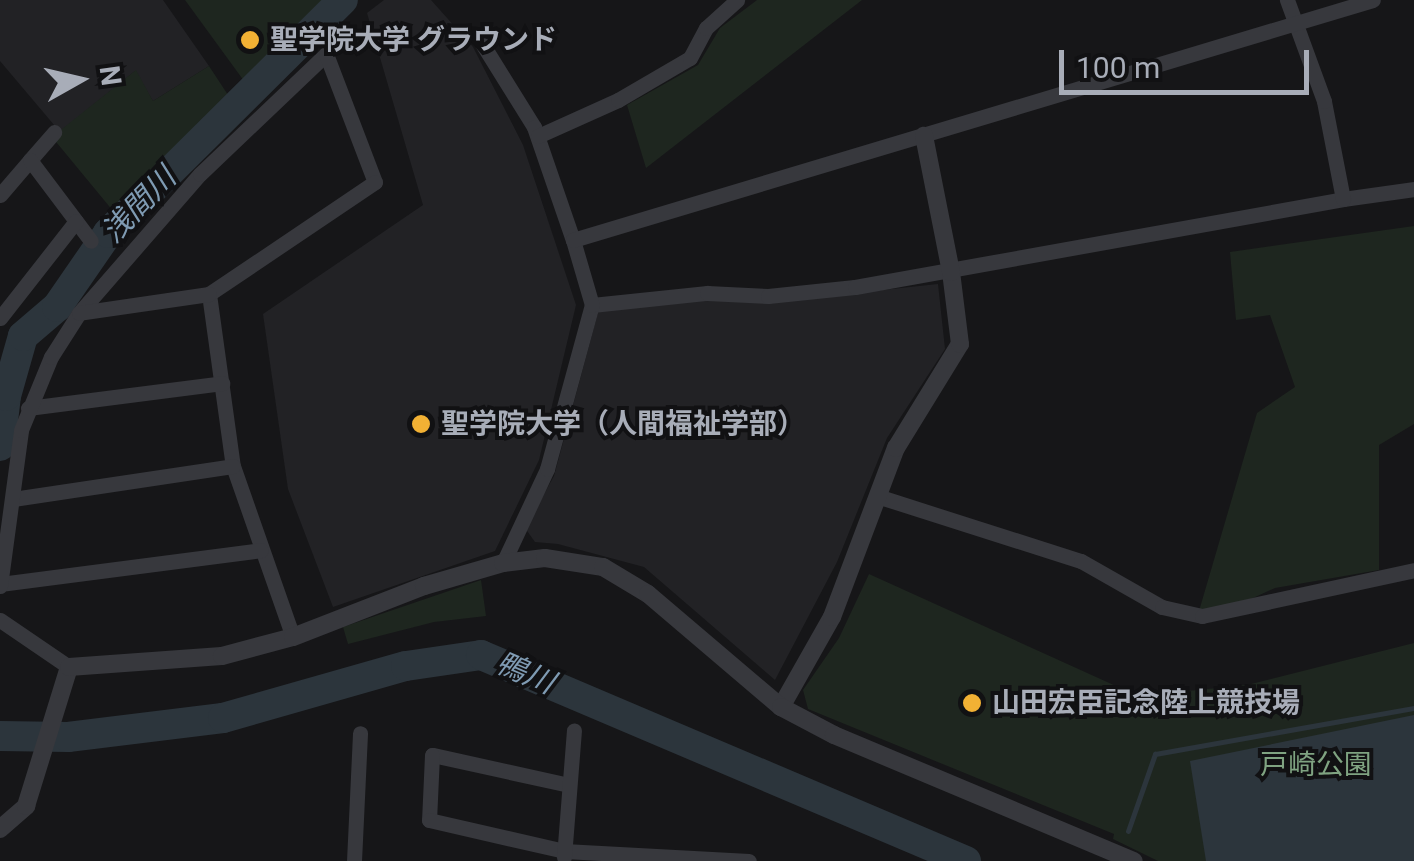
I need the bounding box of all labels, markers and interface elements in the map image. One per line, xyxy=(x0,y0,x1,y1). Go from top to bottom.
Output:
place label: 聖学院大学 グラウンド xyxy=(270,23,557,57)
marker: 聖学院大学 グラウンド xyxy=(239,29,261,51)
north arrow xyxy=(30,30,130,130)
scale bar xyxy=(1064,30,1314,92)
text: 100 m xyxy=(1076,50,1160,85)
text: N xyxy=(92,64,128,88)
water label: 浅間川 xyxy=(95,160,183,250)
place label: 聖学院大学（人間福祉学部） xyxy=(441,407,805,441)
marker: 聖学院大学（人間福祉学部） xyxy=(410,413,432,435)
water label: 鴨川 xyxy=(490,645,560,701)
place label: 山田宏臣記念陸上競技場 xyxy=(992,686,1300,720)
marker: 山田宏臣記念陸上競技場 xyxy=(961,692,983,714)
park label: 戸崎公園 xyxy=(1260,748,1372,782)

